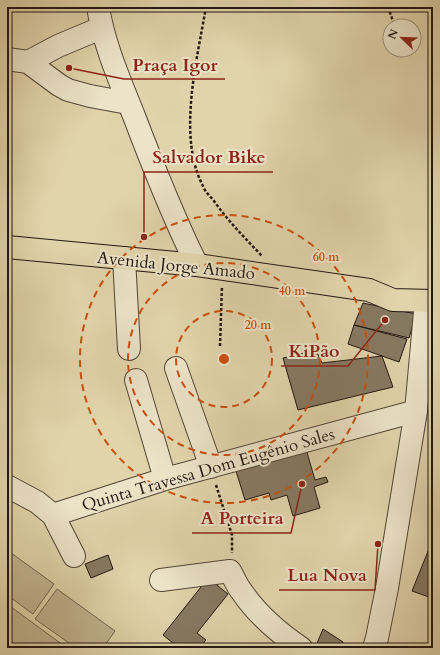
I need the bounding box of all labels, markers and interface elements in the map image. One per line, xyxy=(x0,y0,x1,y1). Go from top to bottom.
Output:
north arrow xyxy=(382,18,422,58)
text: N xyxy=(384,27,402,42)
callout: Praça Igor xyxy=(124,49,225,79)
text: Praça Igor xyxy=(132,53,218,78)
callout: Salvador Bike xyxy=(144,142,273,172)
text: Salvador Bike xyxy=(153,145,266,170)
street label: Avenida Jorge Amado xyxy=(96,246,256,285)
text: 60 m xyxy=(313,249,340,265)
text: 40 m xyxy=(279,283,306,299)
text: 20 m xyxy=(245,317,272,333)
callout: KiPão xyxy=(281,336,348,366)
text: KiPão xyxy=(288,339,340,364)
centre of rings xyxy=(217,352,231,366)
street label: Quinta Travessa Dom Eugênio Sales xyxy=(79,422,338,517)
callout: A Porteira xyxy=(192,503,291,533)
text: A Porteira xyxy=(200,506,284,531)
callout: Lua Nova xyxy=(279,560,375,590)
text: Lua Nova xyxy=(287,563,367,588)

